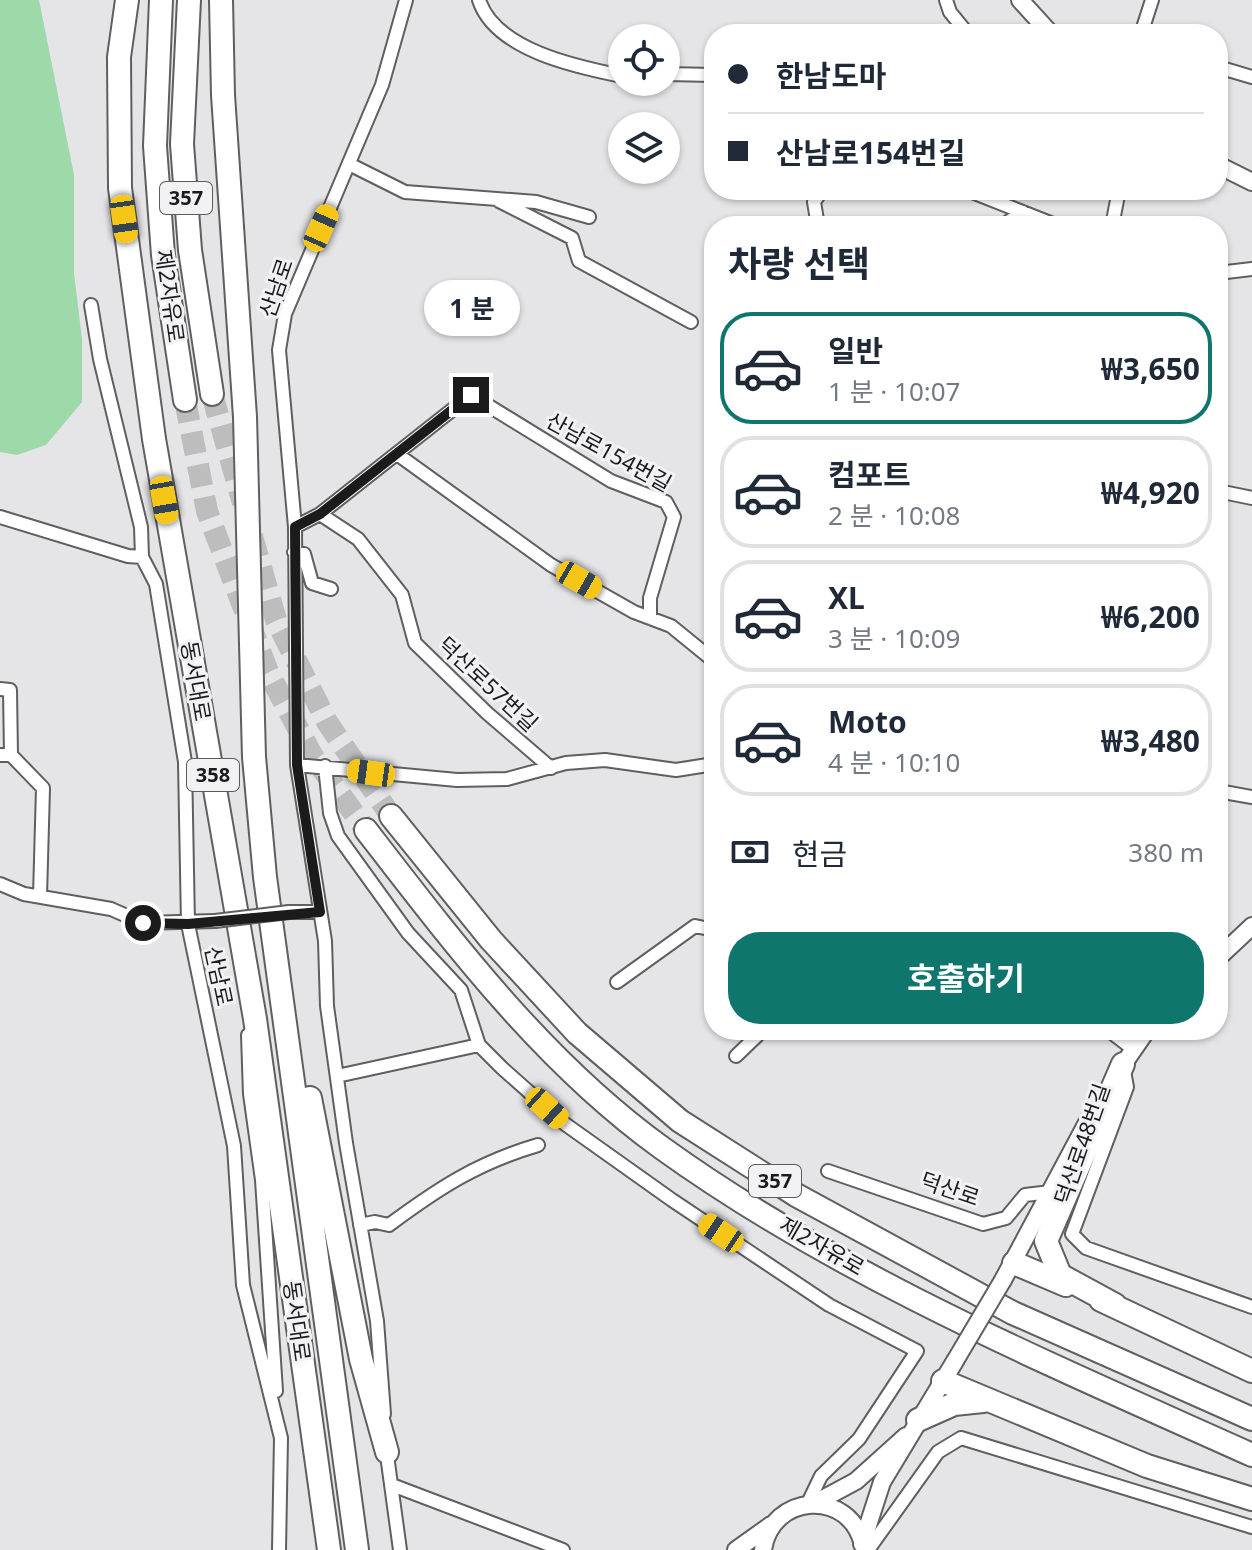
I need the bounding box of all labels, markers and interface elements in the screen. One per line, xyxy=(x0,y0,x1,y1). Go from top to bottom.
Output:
map controls xyxy=(608,24,680,184)
button: locate xyxy=(608,24,680,96)
text: 한남도마 xyxy=(776,55,886,96)
button: layers xyxy=(608,112,680,184)
text: 산남로154번길 xyxy=(776,132,965,173)
road number: 357 xyxy=(160,182,212,214)
car xyxy=(109,194,139,244)
car xyxy=(300,201,342,255)
text: 차량 선택 xyxy=(728,239,870,288)
street label: 제2자유로 xyxy=(150,247,192,344)
street label: 산남로 xyxy=(251,254,299,321)
callout: 1 분 xyxy=(423,279,519,335)
text: 1 분 xyxy=(449,290,495,326)
text: 일반 xyxy=(828,330,883,371)
icon: car xyxy=(732,332,804,404)
text: ₩3,650 xyxy=(1101,348,1200,389)
text: 1 분 · 10:07 xyxy=(828,373,961,409)
route end xyxy=(453,377,489,413)
street label: 산남로154번길 xyxy=(541,404,678,498)
text: 컴포트 xyxy=(828,454,911,495)
icon: car xyxy=(732,456,804,528)
text: ₩4,920 xyxy=(1101,472,1200,513)
car xyxy=(148,474,180,526)
text: 2 분 · 10:08 xyxy=(828,497,961,533)
car xyxy=(552,558,606,602)
text: XL xyxy=(828,577,865,618)
icon: car xyxy=(732,580,804,652)
text: ₩6,200 xyxy=(1101,596,1200,637)
text: 3 분 · 10:09 xyxy=(828,620,961,656)
street label: 덕산로57번길 xyxy=(432,629,545,737)
street label: 동서대로 xyxy=(175,638,219,723)
text: Moto xyxy=(828,701,907,742)
icon: car xyxy=(732,704,804,776)
text: ₩3,480 xyxy=(1101,720,1200,761)
text: 4 분 · 10:10 xyxy=(828,744,961,780)
car xyxy=(346,758,396,788)
road number: 358 xyxy=(187,759,239,791)
icon: cash xyxy=(728,830,772,874)
text: 현금 xyxy=(792,833,847,874)
text: 380 m xyxy=(1128,834,1204,870)
route start xyxy=(125,905,161,941)
button: 호출하기 xyxy=(728,932,1204,1024)
street label: 산남로 xyxy=(199,943,241,1009)
street label: 덕산로48번길 xyxy=(1046,1079,1116,1208)
car xyxy=(521,1083,573,1133)
street label: 덕산로 xyxy=(917,1164,984,1212)
road number: 357 xyxy=(749,1165,801,1197)
street label: 제2자유로 xyxy=(774,1209,871,1282)
car xyxy=(694,1210,748,1256)
street label: 동서대로 xyxy=(278,1279,318,1363)

